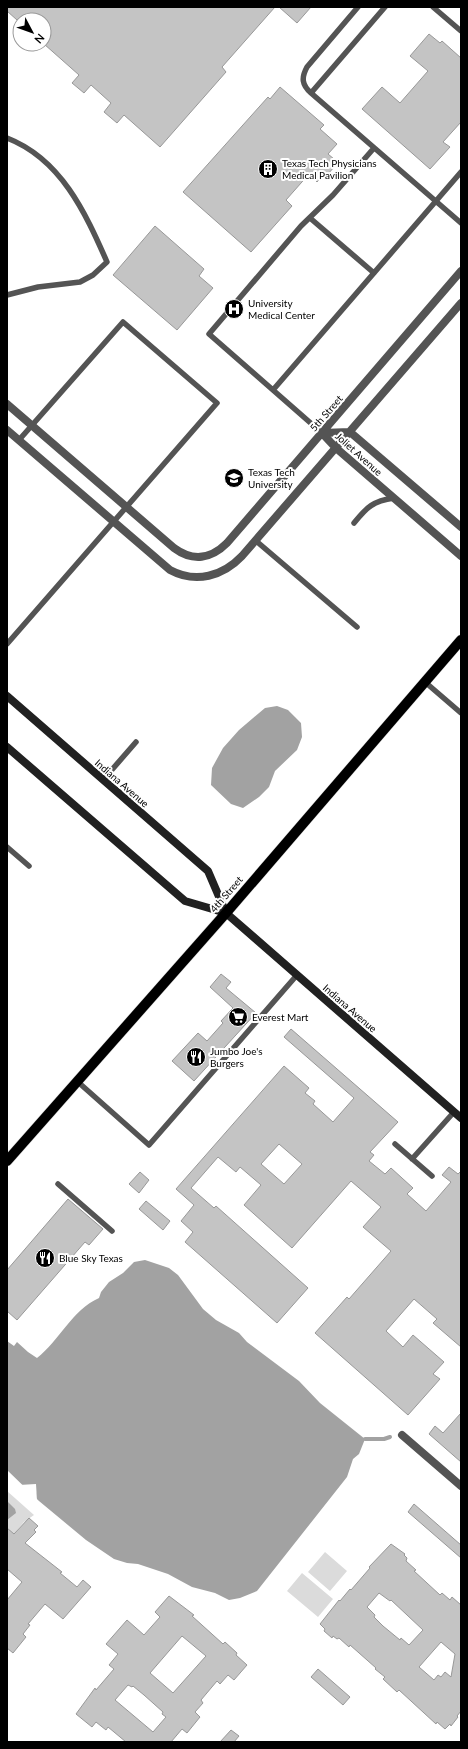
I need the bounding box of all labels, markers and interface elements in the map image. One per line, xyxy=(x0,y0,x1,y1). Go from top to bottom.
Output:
north arrow xyxy=(12,12,52,52)
text: N xyxy=(32,31,48,46)
place label: Texas Tech Physicians Medical Pavilion xyxy=(282,157,377,181)
building icon: Texas Tech Physicians Medical Pavilion xyxy=(257,158,279,180)
place label: University Medical Center xyxy=(248,297,315,321)
hospital icon: University Medical Center xyxy=(223,298,245,320)
street label: 5th Street xyxy=(307,392,345,433)
street label: Joliet Avenue xyxy=(333,430,385,478)
place label: Texas Tech University xyxy=(248,466,295,490)
school or university icon: Texas Tech University xyxy=(223,467,245,489)
street label: Indiana Avenue xyxy=(93,756,151,810)
street label: 4th Street xyxy=(207,873,245,914)
street label: Indiana Avenue xyxy=(321,981,379,1035)
supermarket icon: Everest Mart xyxy=(227,1006,249,1028)
place label: Everest Mart xyxy=(252,1011,309,1023)
place label: Jumbo Joe's Burgers xyxy=(210,1045,263,1069)
restaurant icon: Jumbo Joe's Burgers xyxy=(185,1046,207,1068)
restaurant icon: Blue Sky Texas xyxy=(34,1247,56,1269)
place label: Blue Sky Texas xyxy=(59,1252,123,1264)

